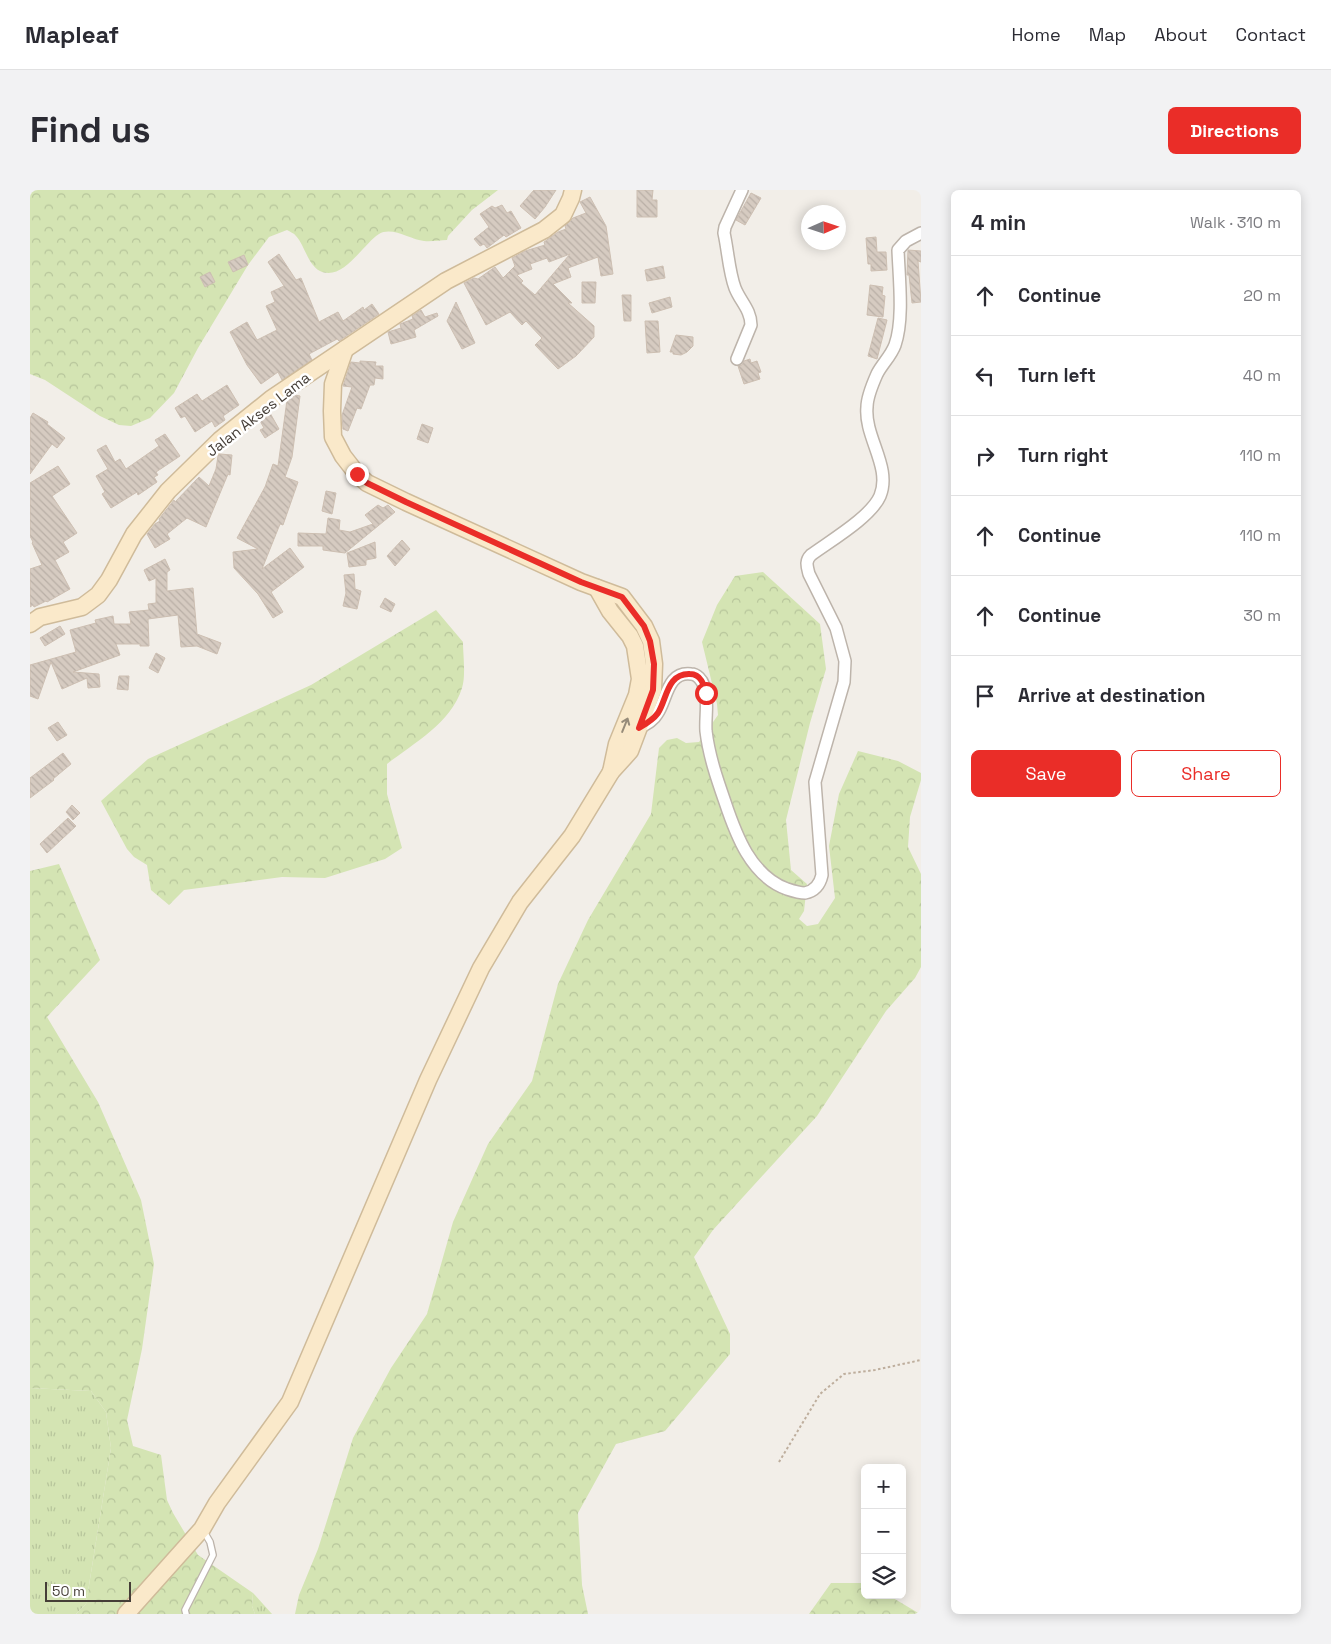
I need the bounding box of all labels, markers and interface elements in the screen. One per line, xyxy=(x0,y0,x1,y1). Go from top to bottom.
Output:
text: Mapleaf xyxy=(25,19,119,50)
text: Home xyxy=(1012,23,1061,46)
text: Map xyxy=(1089,23,1126,46)
text: About xyxy=(1154,23,1208,46)
text: Contact xyxy=(1236,23,1306,46)
button: Directions xyxy=(1168,107,1301,154)
text: Find us xyxy=(30,108,151,152)
north arrow xyxy=(801,205,846,250)
text: 4 min xyxy=(971,209,1026,236)
text: Walk · 310 m xyxy=(1190,212,1281,233)
icon: ahead xyxy=(971,282,999,310)
text: Continue xyxy=(1018,283,1101,308)
text: 20 m xyxy=(1243,285,1281,306)
icon: left xyxy=(971,362,999,390)
text: Turn left xyxy=(1018,363,1096,388)
text: 40 m xyxy=(1243,365,1281,386)
street label: Jalan Akses Lama xyxy=(202,367,314,460)
icon: right xyxy=(971,442,999,470)
text: Turn right xyxy=(1018,443,1108,468)
text: 110 m xyxy=(1239,445,1281,466)
route end xyxy=(346,463,369,486)
icon: ahead xyxy=(971,522,999,550)
text: Continue xyxy=(1018,523,1101,548)
text: 110 m xyxy=(1239,525,1281,546)
icon: ahead xyxy=(971,602,999,630)
text: Continue xyxy=(1018,603,1101,628)
text: 30 m xyxy=(1243,605,1281,626)
route start xyxy=(695,682,718,705)
icon: arrive xyxy=(971,682,999,710)
text: Arrive at destination xyxy=(1018,683,1206,708)
one-way arrow xyxy=(620,718,630,733)
button: Save xyxy=(971,750,1121,797)
button: Share xyxy=(1131,750,1281,797)
map controls xyxy=(861,1464,906,1599)
button: + xyxy=(861,1464,906,1509)
button: − xyxy=(861,1509,906,1554)
button: layers xyxy=(861,1554,906,1599)
scale bar xyxy=(45,1579,131,1602)
text: 50 m xyxy=(52,1582,85,1600)

